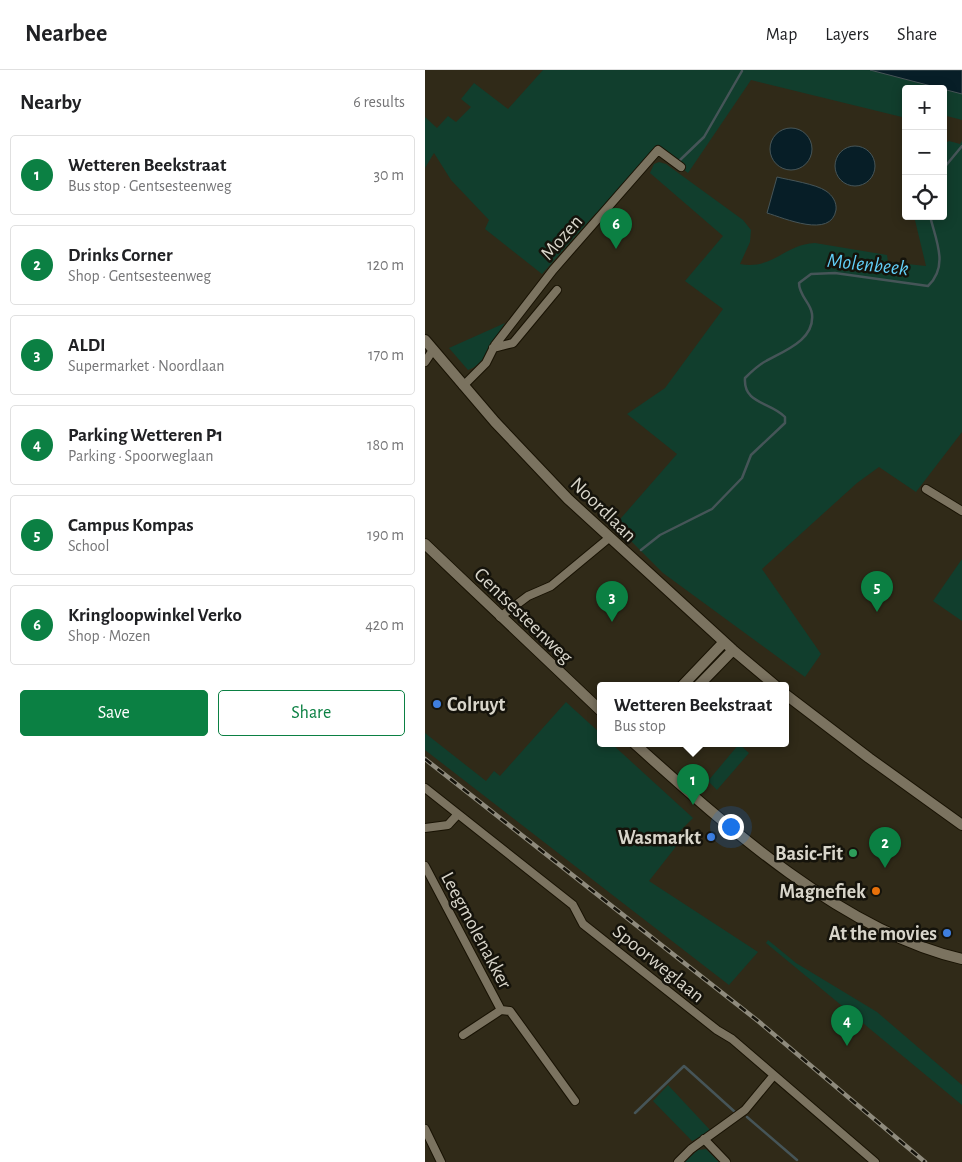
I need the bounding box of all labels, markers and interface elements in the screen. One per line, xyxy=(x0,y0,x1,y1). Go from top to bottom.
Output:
text: Nearbee xyxy=(25,22,107,46)
text: Map xyxy=(766,26,797,44)
text: Layers xyxy=(825,26,869,44)
text: Share xyxy=(897,26,937,44)
map controls xyxy=(902,85,947,220)
button: + xyxy=(902,85,947,130)
text: Nearby xyxy=(20,92,81,113)
text: 6 results xyxy=(353,94,405,110)
button: − xyxy=(902,130,947,175)
text: Wetteren Beekstraat xyxy=(68,156,226,175)
text: 1 xyxy=(34,167,40,183)
text: 30 m xyxy=(374,167,404,183)
button: locate xyxy=(902,175,947,220)
text: Bus stop · Gentsesteenweg xyxy=(68,178,231,194)
pin: 6 xyxy=(600,208,632,249)
street label: Mozen xyxy=(537,211,586,264)
text: Drinks Corner xyxy=(68,246,173,265)
water label: Molenbeek xyxy=(826,250,910,279)
text: 2 xyxy=(33,257,41,273)
text: 120 m xyxy=(367,257,404,273)
text: Shop · Gentsesteenweg xyxy=(68,268,211,284)
text: ALDI xyxy=(68,336,106,355)
text: 3 xyxy=(34,347,40,363)
text: 170 m xyxy=(368,347,404,363)
text: Supermarket · Noordlaan xyxy=(68,358,225,374)
text: Parking Wetteren P1 xyxy=(68,426,223,445)
text: 4 xyxy=(33,437,41,453)
text: 180 m xyxy=(367,437,404,453)
text: Parking · Spoorweglaan xyxy=(68,448,214,464)
street label: Noordlaan xyxy=(566,474,640,546)
text: Campus Kompas xyxy=(68,516,194,535)
text: 5 xyxy=(34,527,40,543)
text: 190 m xyxy=(367,527,404,543)
text: School xyxy=(68,538,109,554)
street label: Gentsesteenweg xyxy=(470,564,576,668)
pin: 5 xyxy=(861,571,893,612)
pin: 3 xyxy=(596,581,628,622)
text: Kringloopwinkel Verko xyxy=(68,606,242,625)
text: 6 xyxy=(33,617,41,633)
text: 420 m xyxy=(365,617,404,633)
text: Shop · Mozen xyxy=(68,628,151,644)
popup xyxy=(597,682,789,747)
button: Save xyxy=(20,690,208,736)
button: Share xyxy=(218,690,405,736)
place label: Colruyt xyxy=(447,695,505,715)
text: Wetteren Beekstraat xyxy=(614,696,772,715)
marker: Colruyt xyxy=(431,698,443,710)
text: Bus stop xyxy=(614,718,666,734)
pin: 1 xyxy=(677,764,709,805)
your location xyxy=(718,814,744,840)
pin: 2 xyxy=(869,827,901,868)
place label: Wasmarkt xyxy=(618,828,701,848)
marker: Wasmarkt xyxy=(705,831,717,843)
place label: Basic-Fit xyxy=(775,844,843,864)
marker: Basic-Fit xyxy=(847,847,859,859)
street label: Leegmolenakker xyxy=(437,869,516,993)
place label: Magnefiek xyxy=(779,882,866,902)
marker: Magnefiek xyxy=(870,885,882,897)
street label: Spoorweglaan xyxy=(609,921,708,1007)
place label: At the movies xyxy=(829,924,937,944)
marker: At the movies xyxy=(941,927,953,939)
pin: 4 xyxy=(831,1005,863,1046)

